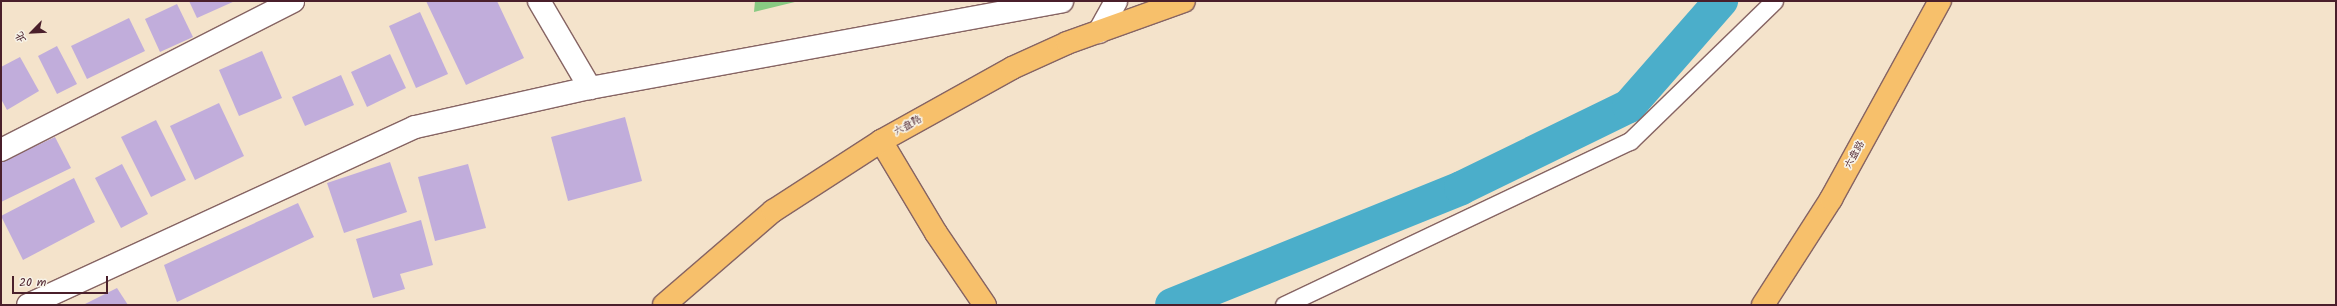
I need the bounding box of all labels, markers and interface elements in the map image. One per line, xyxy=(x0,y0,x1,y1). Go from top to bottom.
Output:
north arrow xyxy=(12,12,52,52)
text: 北 xyxy=(11,28,31,46)
street label: 六盘路 xyxy=(892,113,924,139)
street label: 六盘路 xyxy=(1842,139,1868,171)
scale bar xyxy=(14,268,110,294)
text: 20 m xyxy=(19,273,46,292)

